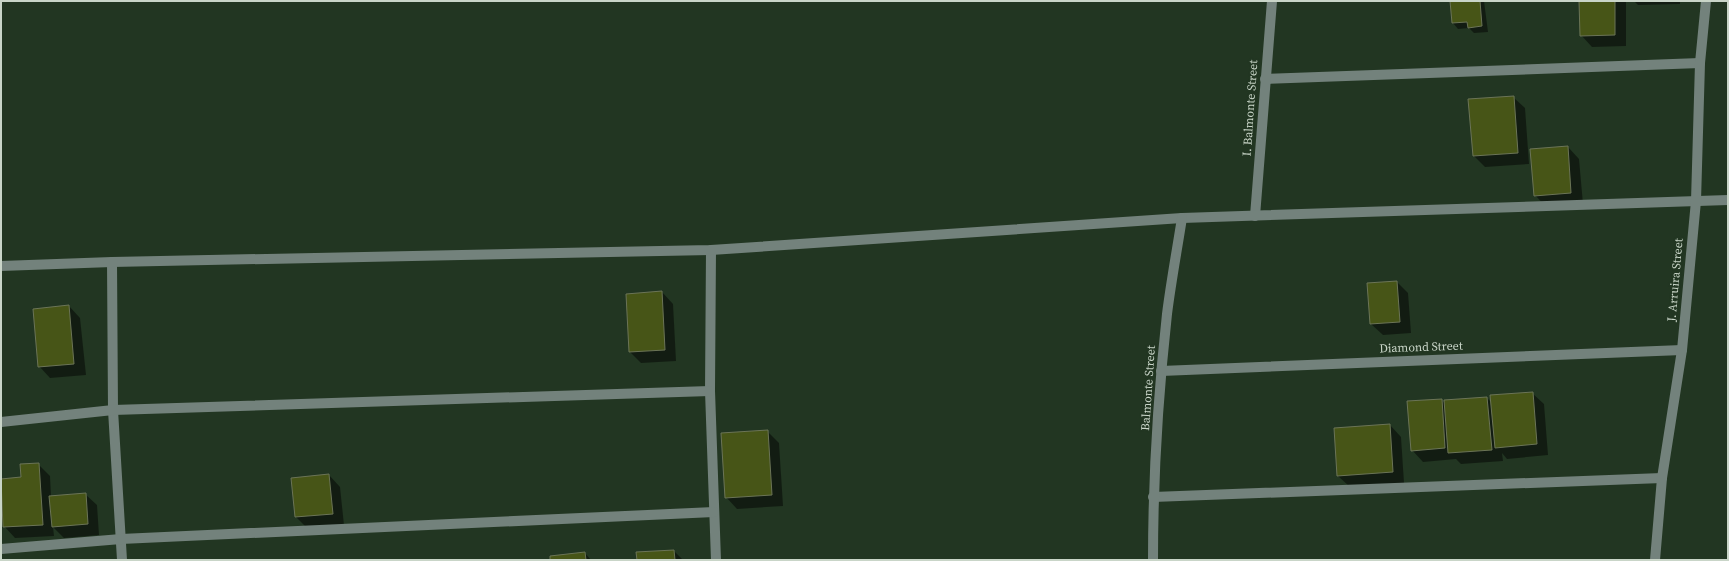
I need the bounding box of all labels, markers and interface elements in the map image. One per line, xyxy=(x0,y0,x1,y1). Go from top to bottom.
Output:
street label: I. Balmonte Street xyxy=(1239,59,1261,157)
street label: J. Arruira Street xyxy=(1663,237,1687,323)
street label: Diamond Street xyxy=(1379,338,1463,356)
street label: Balmonte Street xyxy=(1137,345,1159,431)

